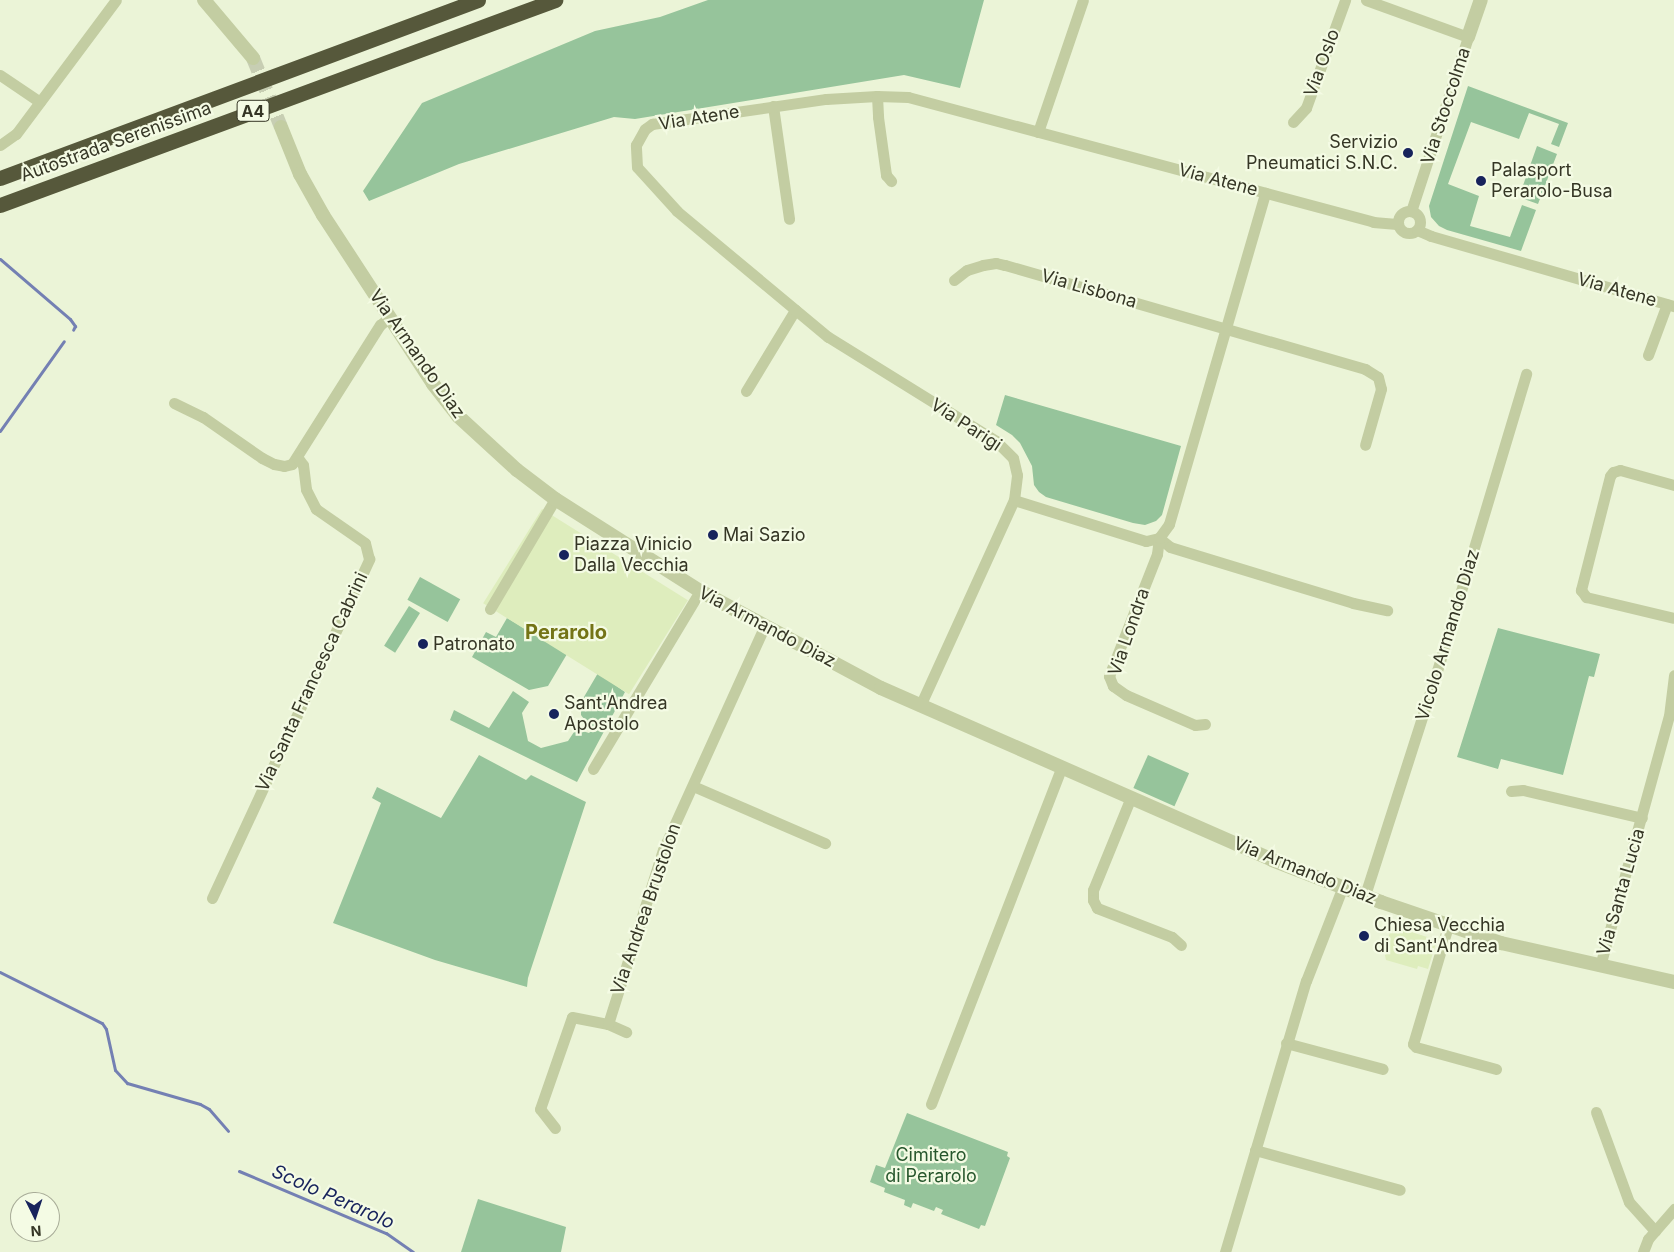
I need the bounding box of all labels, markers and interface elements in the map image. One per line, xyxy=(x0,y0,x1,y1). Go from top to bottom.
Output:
street label: Via Oslo xyxy=(1300,26,1344,100)
street label: Via Stoccolma xyxy=(1417,45,1475,167)
street label: Autostrada Serenissima xyxy=(18,97,214,187)
road number: A4 xyxy=(236,98,270,124)
street label: Via Atene xyxy=(657,101,741,135)
place label: Servizio Pneumatici S.N.C. xyxy=(1246,132,1398,174)
marker: Servizio Pneumatici S.N.C. xyxy=(1402,147,1414,159)
street label: Via Atene xyxy=(1176,159,1260,201)
place label: Palasport Perarolo-Busa xyxy=(1491,160,1613,202)
marker: Palasport Perarolo-Busa xyxy=(1475,175,1487,187)
street label: Via Lisbona xyxy=(1039,265,1139,313)
street label: Via Atene xyxy=(1575,268,1659,312)
street label: Via Armando Diaz xyxy=(365,285,469,423)
street label: Via Parigi xyxy=(926,394,1006,456)
place label: Mai Sazio xyxy=(723,524,806,546)
marker: Mai Sazio xyxy=(707,529,719,541)
place label: Piazza Vinicio Dalla Vecchia xyxy=(574,534,692,576)
street label: Vicolo Armando Diaz xyxy=(1412,547,1484,723)
marker: Piazza Vinicio Dalla Vecchia xyxy=(558,549,570,561)
street label: Via Santa Francesca Cabrini xyxy=(252,569,372,795)
street label: Via Armando Diaz xyxy=(695,582,839,672)
street label: Via Londra xyxy=(1104,585,1154,679)
district label: Perarolo xyxy=(525,620,607,644)
place label: Patronato xyxy=(433,633,515,655)
marker: Patronato xyxy=(417,638,429,650)
place label: Sant'Andrea Apostolo xyxy=(564,693,667,736)
marker: Sant'Andrea Apostolo xyxy=(548,708,560,720)
street label: Via Andrea Brustolon xyxy=(607,821,685,997)
street label: Via Santa Lucia xyxy=(1593,826,1649,958)
street label: Via Armando Diaz xyxy=(1230,832,1380,910)
place label: Chiesa Vecchia di Sant'Andrea xyxy=(1374,915,1505,958)
marker: Chiesa Vecchia di Sant'Andrea xyxy=(1358,930,1370,942)
park label: Cimitero di Perarolo xyxy=(885,1145,977,1188)
water label: Scolo Perarolo xyxy=(268,1160,398,1234)
north arrow xyxy=(10,1192,60,1242)
text: N xyxy=(30,1223,42,1240)

